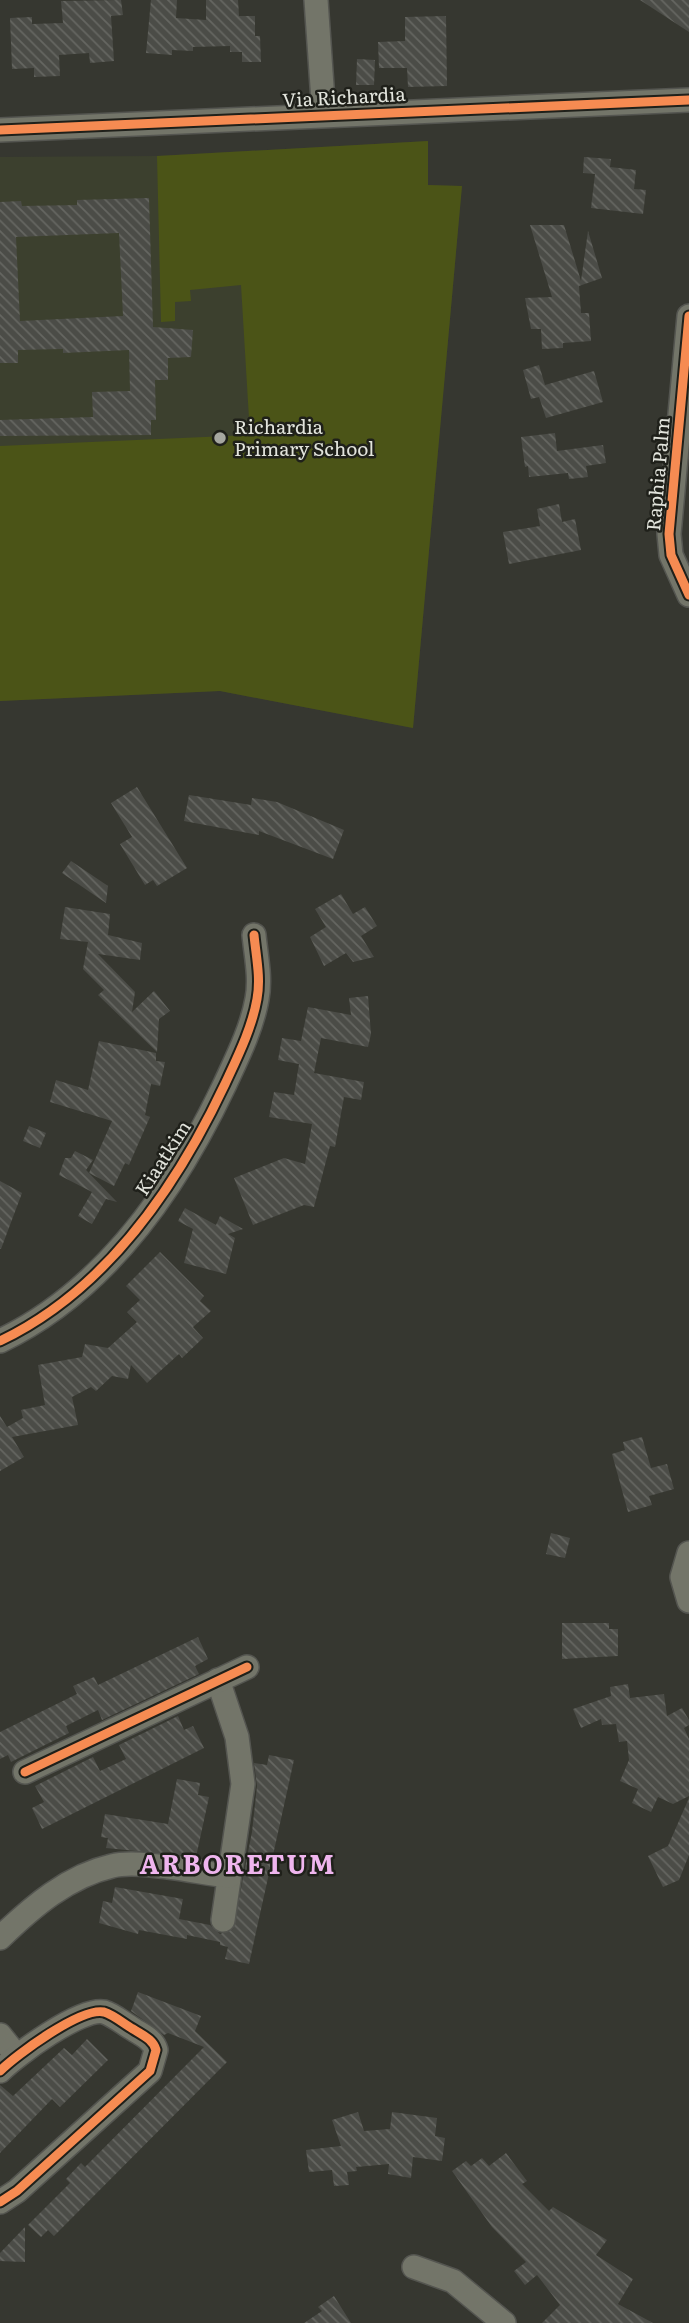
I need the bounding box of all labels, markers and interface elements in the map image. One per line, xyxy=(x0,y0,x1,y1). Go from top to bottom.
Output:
street label: Via Richardia xyxy=(282,79,407,113)
place label: Richardia Primary School xyxy=(234,412,375,462)
street label: Raphia Palm xyxy=(638,416,676,532)
marker: Richardia Primary School xyxy=(212,430,228,446)
street label: Kiaatkim xyxy=(127,1114,197,1201)
district label: ARBORETUM xyxy=(140,1843,336,1882)

